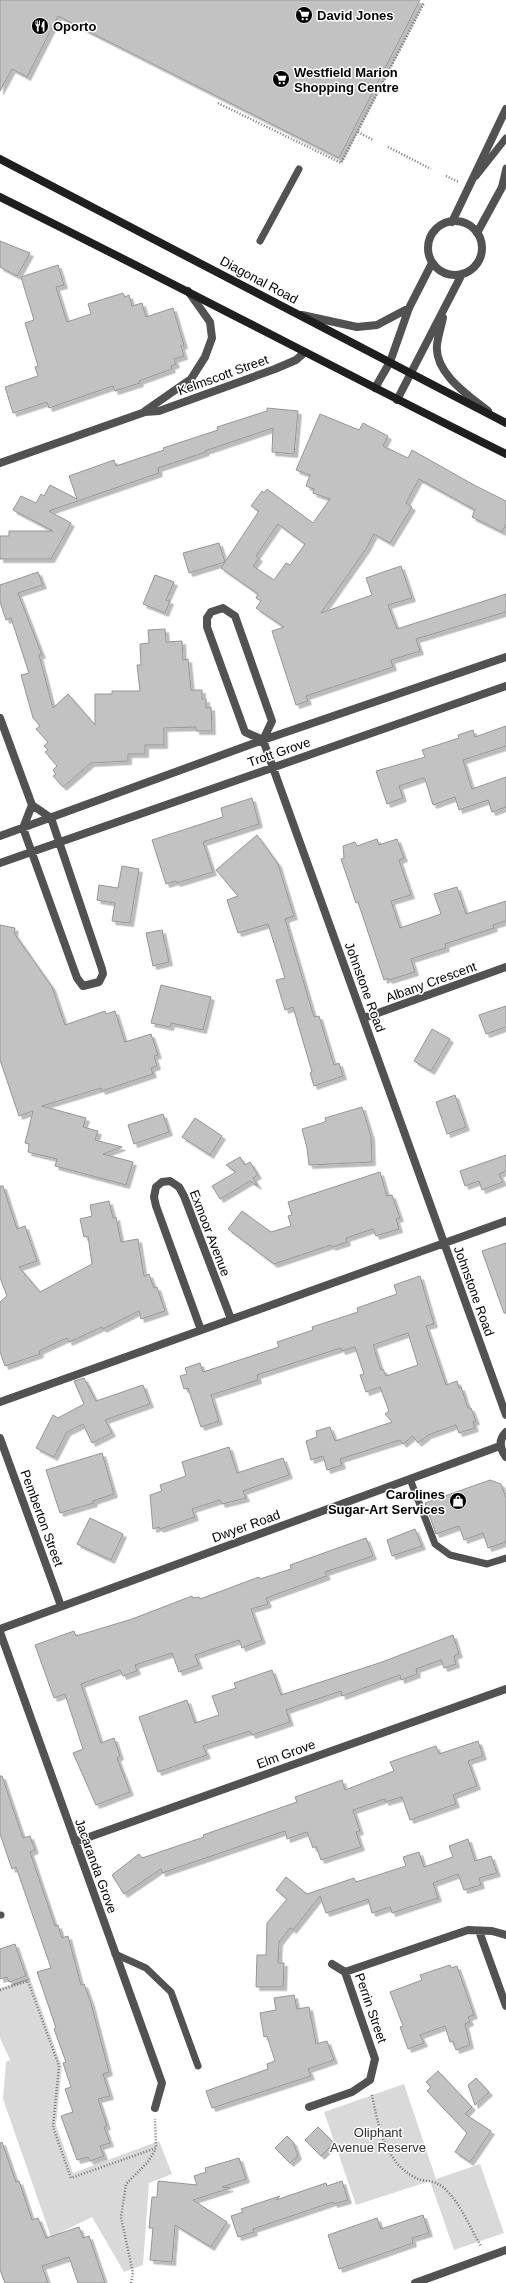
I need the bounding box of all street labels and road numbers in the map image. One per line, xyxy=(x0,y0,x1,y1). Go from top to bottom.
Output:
street label: Diagonal Road xyxy=(218,253,300,307)
street label: Kelmscott Street xyxy=(176,352,271,398)
street label: Trott Grove xyxy=(246,734,312,770)
street label: Johnstone Road xyxy=(342,940,388,1034)
street label: Albany Crescent xyxy=(384,959,479,1005)
street label: Exmoor Avenue xyxy=(187,1188,233,1278)
street label: Johnstone Road xyxy=(451,1244,497,1338)
street label: Pemberton Street xyxy=(18,1468,67,1569)
street label: Dwyer Road xyxy=(210,1507,282,1545)
street label: Elm Grove xyxy=(255,1736,317,1772)
street label: Jacaranda Grove xyxy=(72,1817,120,1915)
street label: Perrin Street xyxy=(352,1971,390,2045)

